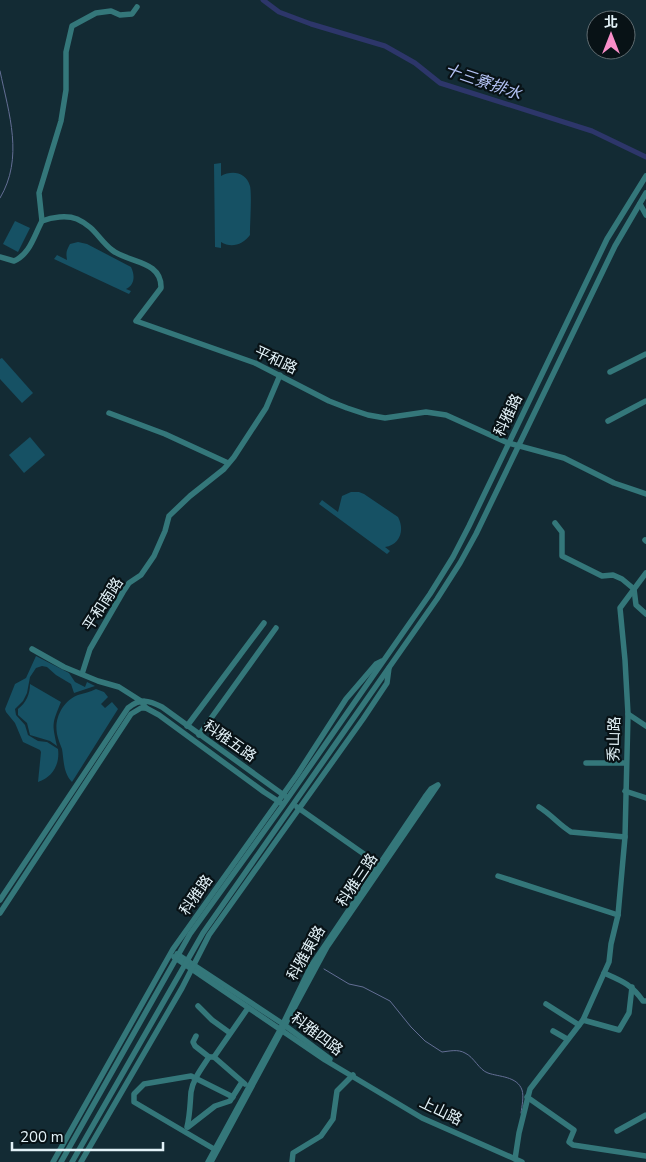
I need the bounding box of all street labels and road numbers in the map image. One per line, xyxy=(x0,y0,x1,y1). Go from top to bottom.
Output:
street label: 平和路 xyxy=(251,341,301,379)
street label: 科雅路 xyxy=(489,390,527,440)
street label: 平和南路 xyxy=(78,573,128,635)
street label: 科雅五路 xyxy=(200,716,260,766)
street label: 秀山路 xyxy=(604,716,624,762)
street label: 科雅三路 xyxy=(332,850,382,910)
street label: 科雅路 xyxy=(175,871,217,919)
street label: 科雅東路 xyxy=(282,922,330,984)
street label: 科雅四路 xyxy=(287,1008,347,1060)
street label: 上山路 xyxy=(416,1092,466,1130)

